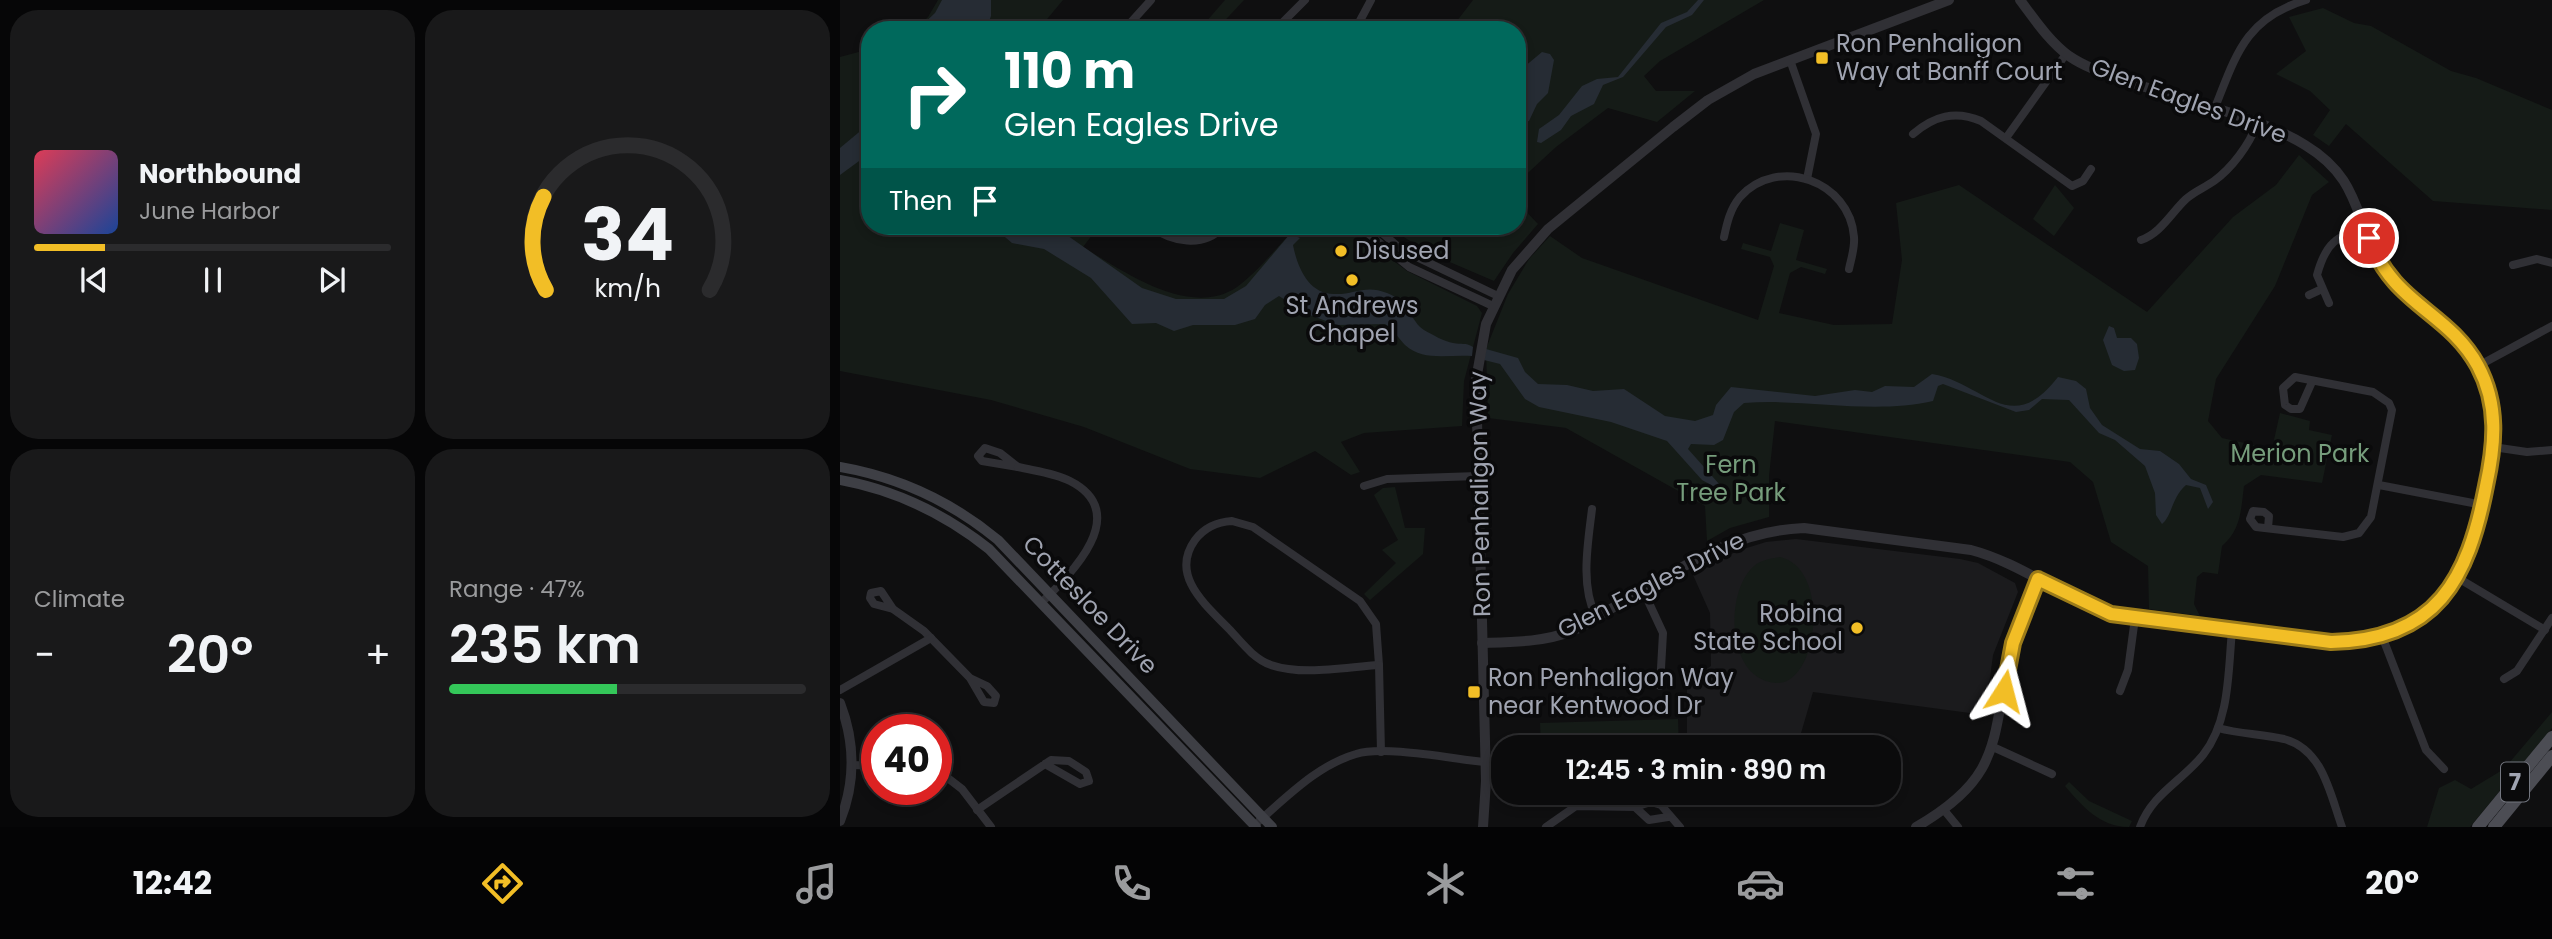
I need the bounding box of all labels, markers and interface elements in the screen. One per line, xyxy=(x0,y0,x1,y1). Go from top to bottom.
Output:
place label: Ron Penhaligon Way at Banff Court xyxy=(1836,27,2062,88)
text: 110 m xyxy=(1004,37,1135,105)
icon: right xyxy=(889,49,980,140)
marker: Ron Penhaligon Way at Banff Court xyxy=(1814,50,1830,66)
street label: Glen Eagles Drive xyxy=(2087,50,2292,151)
text: Glen Eagles Drive xyxy=(1004,102,1279,147)
text: Northbound xyxy=(139,156,301,192)
icon: arrive xyxy=(966,182,1004,220)
text: Then xyxy=(889,183,952,219)
text: 34 xyxy=(581,185,674,286)
text: June Harbor xyxy=(139,195,280,227)
pin xyxy=(2339,208,2399,268)
icon: arrive xyxy=(2350,219,2388,257)
place label: Disused xyxy=(1355,234,1449,267)
marker: Disused xyxy=(1333,243,1349,259)
icon: previous xyxy=(75,261,113,299)
icon: pause xyxy=(194,261,232,299)
icon: next xyxy=(313,261,351,299)
text: km/h xyxy=(594,271,661,306)
marker: St Andrews Chapel xyxy=(1344,272,1360,288)
place label: St Andrews Chapel xyxy=(1285,289,1419,350)
street label: Ron Penhaligon Way xyxy=(1461,370,1498,617)
park label: Merion Park xyxy=(2231,437,2370,470)
park label: Fern Tree Park xyxy=(1676,448,1786,509)
street label: Glen Eagles Drive xyxy=(1552,523,1750,646)
street label: Cottesloe Drive xyxy=(1015,528,1165,681)
text: Range · 47% xyxy=(449,573,585,605)
text: Climate xyxy=(34,583,125,615)
place label: Robina State School xyxy=(1693,597,1843,658)
text: 235 km xyxy=(449,608,641,681)
text: 20° xyxy=(167,618,253,691)
marker: Robina State School xyxy=(1849,620,1865,636)
text: − xyxy=(34,628,55,681)
text: + xyxy=(365,628,391,681)
position arrow xyxy=(1967,654,2041,728)
place label: Ron Penhaligon Way near Kentwood Dr xyxy=(1488,661,1734,722)
marker: Ron Penhaligon Way near Kentwood Dr xyxy=(1466,684,1482,700)
speed limit sign: 40 xyxy=(861,714,952,805)
text: 12:45 · 3 min · 890 m xyxy=(1566,752,1826,788)
road number: 7 xyxy=(2501,762,2529,802)
icon: directions xyxy=(478,859,527,908)
icon: music xyxy=(792,859,841,908)
icon: phone xyxy=(1107,859,1156,908)
icon: climate xyxy=(1421,859,1470,908)
icon: car xyxy=(1736,859,1785,908)
icon: filters xyxy=(2051,859,2100,908)
text: 12:42 xyxy=(133,860,212,905)
text: 20° xyxy=(2365,860,2419,905)

